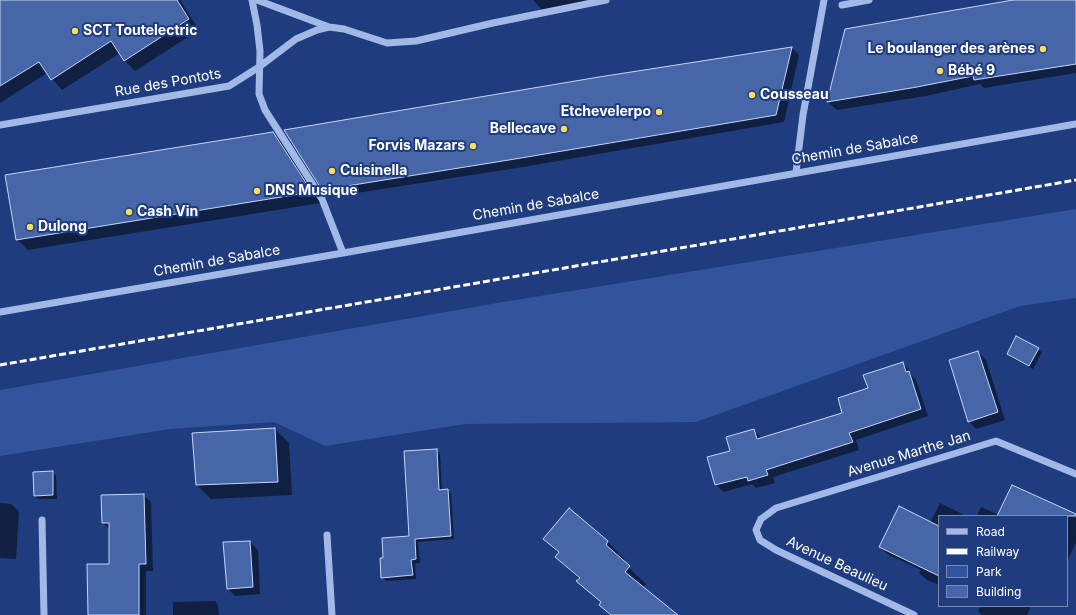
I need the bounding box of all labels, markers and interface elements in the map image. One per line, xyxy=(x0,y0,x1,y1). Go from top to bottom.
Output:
place label: SCT Toutelectric xyxy=(83,23,197,39)
marker: SCT Toutelectric xyxy=(70,26,80,36)
place label: Le boulanger des arènes xyxy=(867,41,1035,57)
marker: Le boulanger des arènes xyxy=(1038,44,1048,54)
place label: Bébé 9 xyxy=(948,63,995,79)
street label: Rue des Pontots xyxy=(114,65,222,101)
marker: Bébé 9 xyxy=(935,66,945,76)
place label: Cousseau xyxy=(760,87,829,103)
marker: Cousseau xyxy=(747,90,757,100)
place label: Etchevelerpo xyxy=(561,104,651,120)
marker: Etchevelerpo xyxy=(654,107,664,117)
place label: Bellecave xyxy=(490,121,556,137)
marker: Bellecave xyxy=(559,124,569,134)
street label: Chemin de Sabalce xyxy=(790,130,920,168)
place label: Forvis Mazars xyxy=(368,138,465,154)
marker: Forvis Mazars xyxy=(468,141,478,151)
place label: Cuisinella xyxy=(340,163,407,179)
marker: Cuisinella xyxy=(327,166,337,176)
place label: DNS Musique xyxy=(265,183,358,199)
marker: DNS Musique xyxy=(252,186,262,196)
street label: Chemin de Sabalce xyxy=(471,186,601,224)
place label: Cash Vin xyxy=(137,204,198,220)
marker: Cash Vin xyxy=(124,207,134,217)
place label: Dulong xyxy=(38,219,87,235)
marker: Dulong xyxy=(25,222,35,232)
street label: Chemin de Sabalce xyxy=(152,242,282,280)
street label: Avenue Marthe Jan xyxy=(845,427,973,481)
legend xyxy=(938,515,1068,607)
text: Road xyxy=(976,524,1005,539)
street label: Avenue Beaulieu xyxy=(784,533,890,595)
text: Railway xyxy=(976,544,1019,559)
text: Park xyxy=(976,564,1002,579)
text: Building xyxy=(976,584,1021,599)

